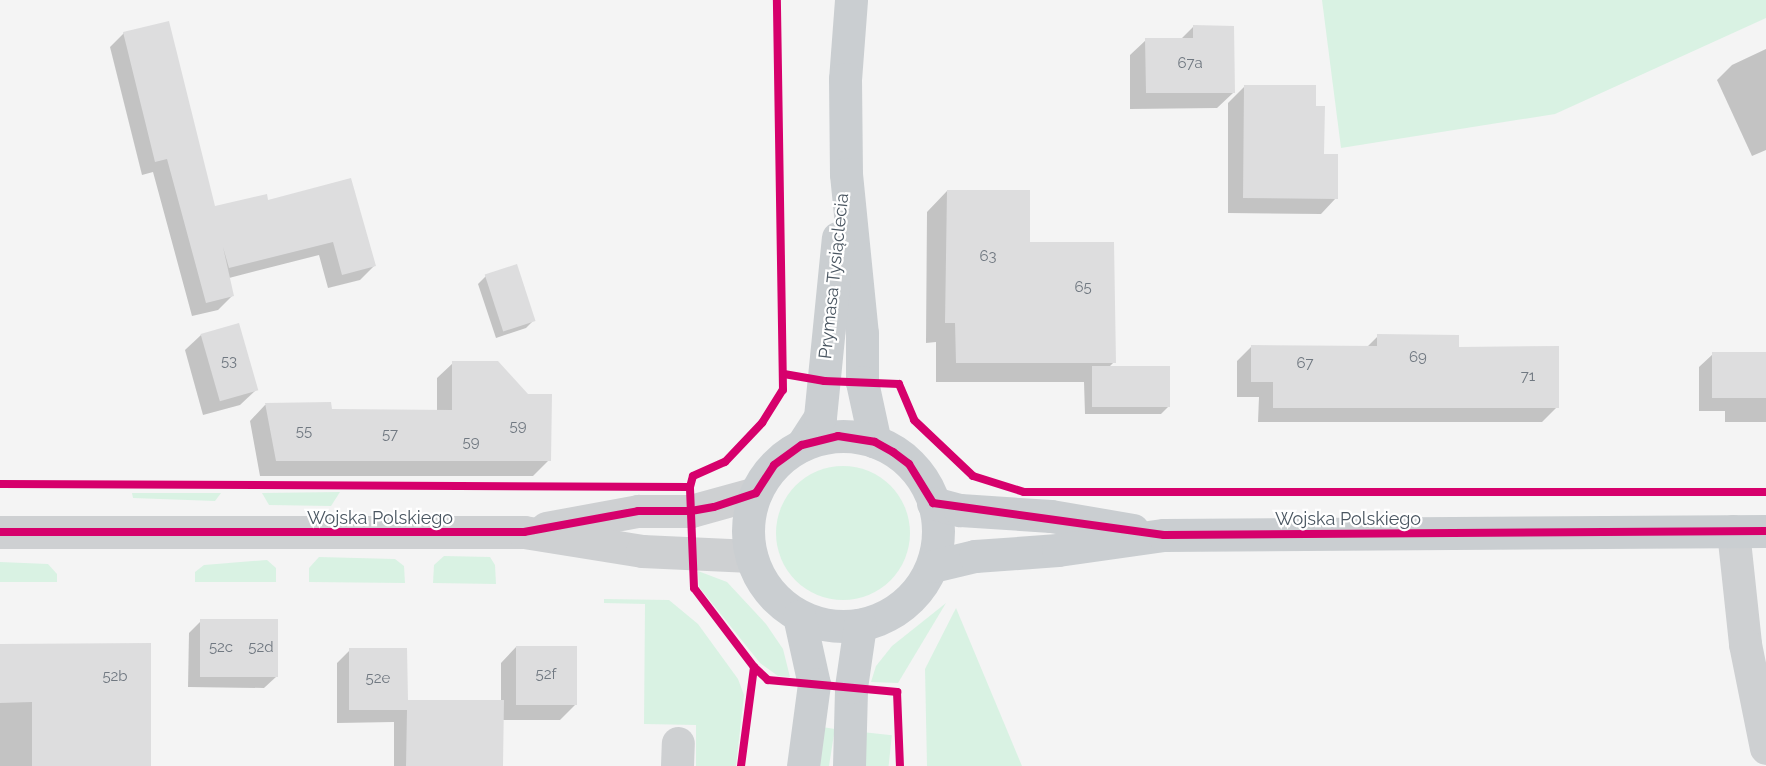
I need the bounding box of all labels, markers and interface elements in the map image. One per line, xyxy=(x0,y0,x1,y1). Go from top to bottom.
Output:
house number: 67a xyxy=(1177,55,1203,73)
street label: Prymasa Tysiąclecia xyxy=(815,192,853,360)
house number: 63 xyxy=(979,248,997,266)
house number: 65 xyxy=(1074,279,1092,297)
house number: 69 xyxy=(1409,349,1427,367)
house number: 53 xyxy=(221,353,237,371)
house number: 67 xyxy=(1296,355,1314,373)
house number: 71 xyxy=(1521,368,1535,386)
house number: 59 xyxy=(510,418,526,436)
house number: 55 xyxy=(296,423,312,441)
house number: 57 xyxy=(382,426,398,444)
house number: 59 xyxy=(463,434,479,452)
street label: Wojska Polskiego xyxy=(307,507,453,529)
street label: Wojska Polskiego xyxy=(1275,508,1421,530)
house number: 52c xyxy=(209,639,233,657)
house number: 52d xyxy=(248,639,274,657)
house number: 52f xyxy=(536,666,556,684)
house number: 52b xyxy=(102,668,128,686)
house number: 52e xyxy=(366,670,390,688)

